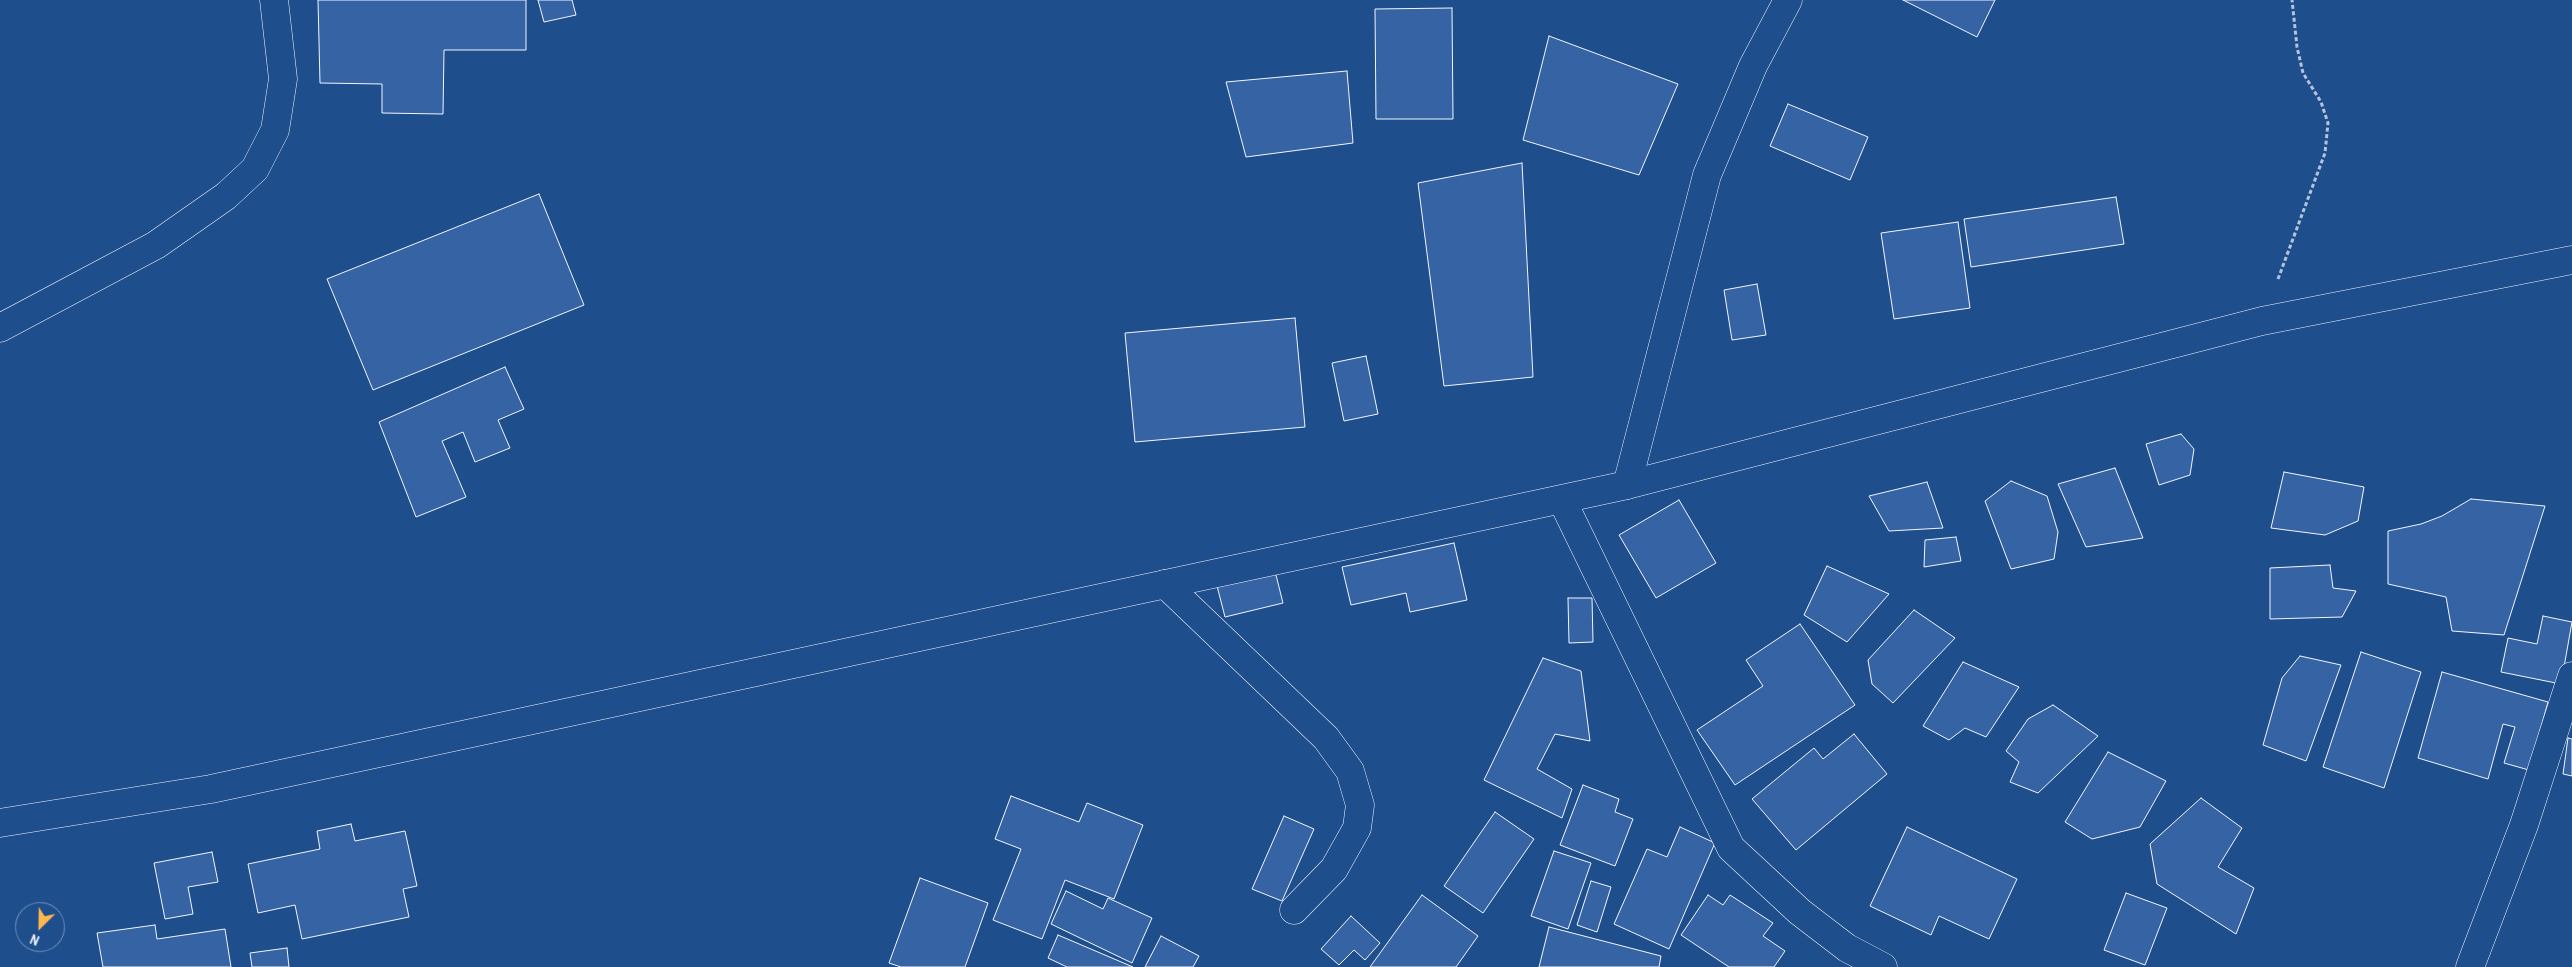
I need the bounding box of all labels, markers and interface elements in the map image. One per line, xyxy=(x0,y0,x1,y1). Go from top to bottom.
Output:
north arrow xyxy=(15,902,65,952)
text: N xyxy=(27,930,42,950)

